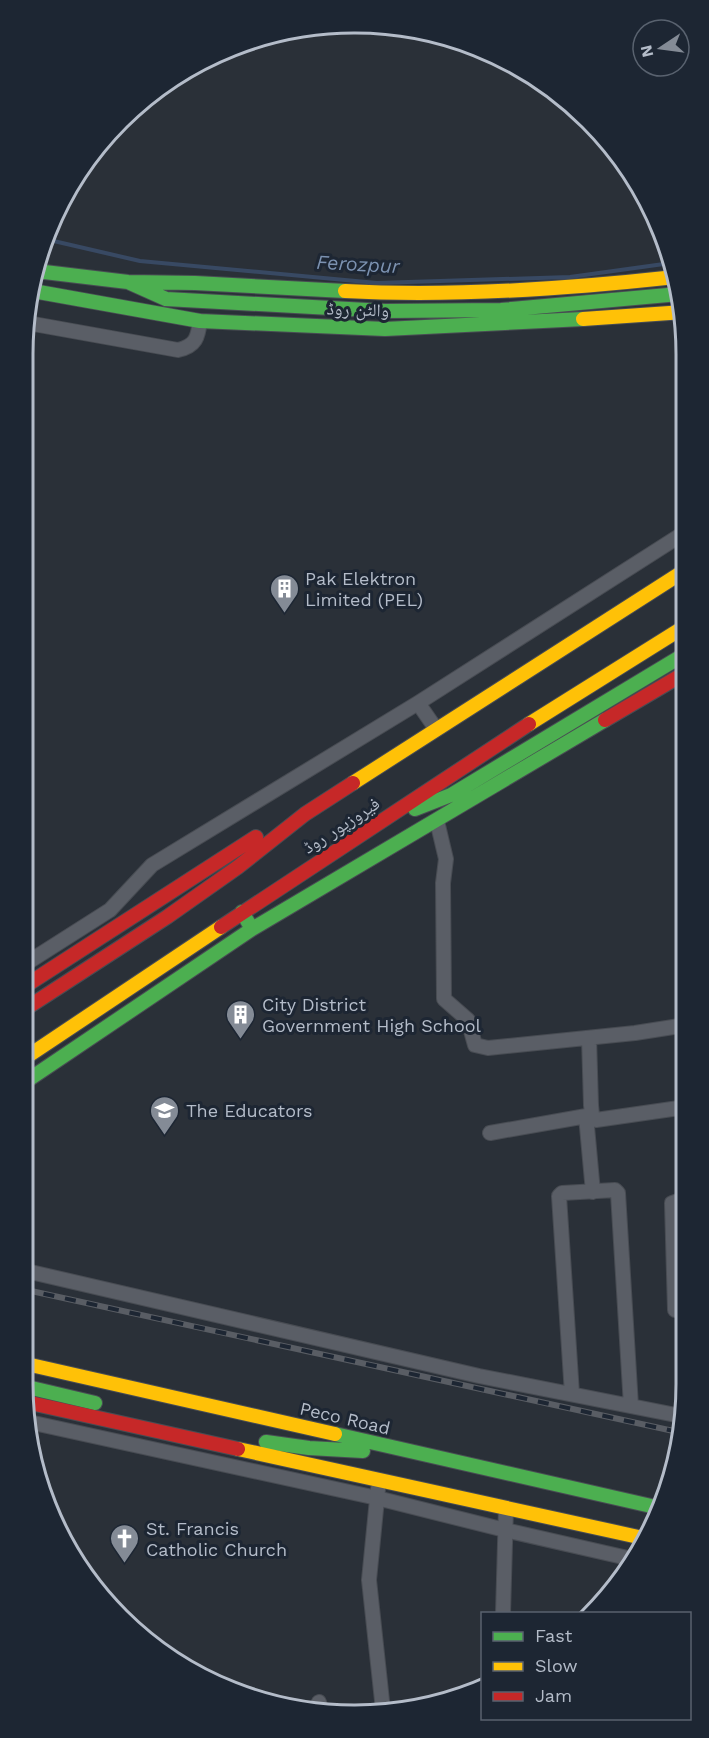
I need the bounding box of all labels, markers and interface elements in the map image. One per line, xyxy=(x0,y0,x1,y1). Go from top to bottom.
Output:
north arrow xyxy=(631,18,691,78)
text: N xyxy=(636,43,657,59)
water label: Ferozpur xyxy=(316,250,401,278)
street label: والٹن روڈ xyxy=(326,297,390,322)
place label: Pak Elektron Limited (PEL) xyxy=(305,568,423,610)
building icon: Pak Elektron Limited (PEL) xyxy=(268,572,300,614)
street label: فیروزپور روڈ xyxy=(299,792,384,859)
place label: City District Government High School xyxy=(262,994,482,1036)
building icon: City District Government High School xyxy=(225,998,257,1040)
school or university icon: The Educators xyxy=(149,1094,181,1136)
place label: The Educators xyxy=(186,1100,312,1121)
street label: Peco Road xyxy=(298,1397,392,1439)
place label: St. Francis Catholic Church xyxy=(146,1518,287,1560)
church icon: St. Francis Catholic Church xyxy=(109,1522,141,1564)
legend xyxy=(481,1612,691,1720)
text: Fast xyxy=(535,1625,573,1646)
text: Slow xyxy=(535,1655,578,1676)
text: Jam xyxy=(535,1685,572,1706)

